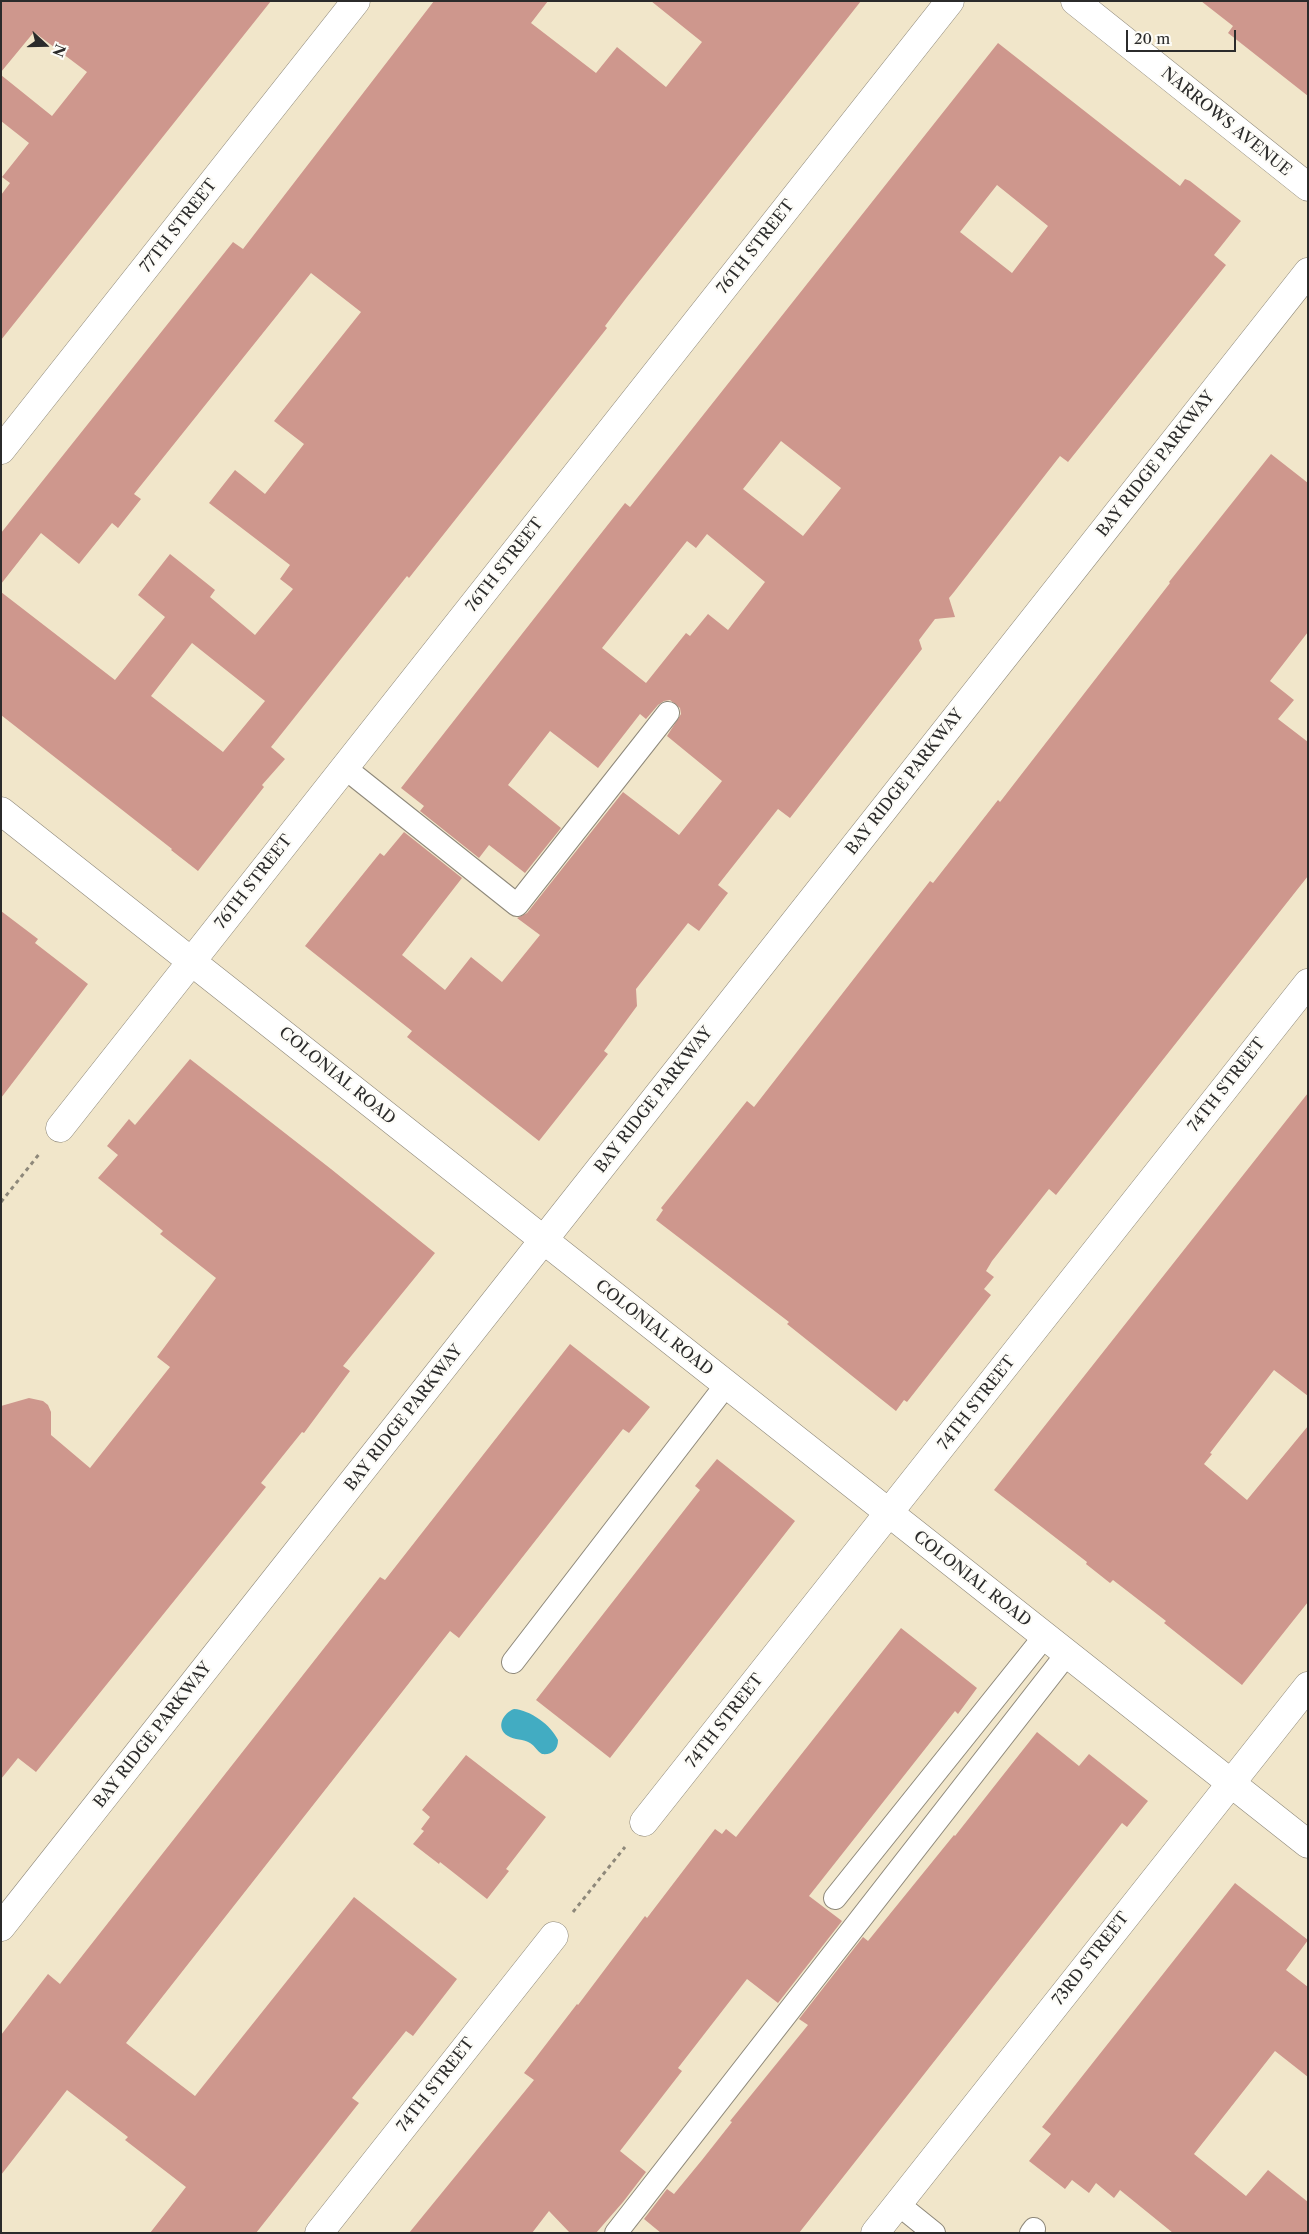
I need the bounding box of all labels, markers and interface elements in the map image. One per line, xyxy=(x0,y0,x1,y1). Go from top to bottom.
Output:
north arrow xyxy=(20,20,70,70)
scale bar xyxy=(1129,20,1239,52)
text: 20 m xyxy=(1134,29,1170,48)
text: N xyxy=(48,41,70,59)
street label: NARROWS AVENUE xyxy=(1157,64,1295,180)
street label: 77TH STREET xyxy=(137,176,221,276)
street label: 76TH STREET xyxy=(713,196,799,298)
street label: BAY RIDGE PARKWAY xyxy=(1093,387,1219,541)
street label: 76TH STREET xyxy=(462,514,548,616)
street label: BAY RIDGE PARKWAY xyxy=(842,705,968,859)
street label: 76TH STREET xyxy=(211,831,297,933)
street label: COLONIAL ROAD xyxy=(275,1023,399,1129)
street label: BAY RIDGE PARKWAY xyxy=(591,1023,717,1177)
street label: 74TH STREET xyxy=(1184,1034,1270,1136)
street label: COLONIAL ROAD xyxy=(591,1276,717,1380)
street label: BAY RIDGE PARKWAY xyxy=(341,1341,467,1495)
street label: 74TH STREET xyxy=(934,1352,1020,1454)
street label: COLONIAL ROAD xyxy=(909,1527,1035,1631)
street label: BAY RIDGE PARKWAY xyxy=(90,1658,216,1812)
street label: 74TH STREET xyxy=(682,1670,768,1772)
street label: 73RD STREET xyxy=(1049,1909,1133,2009)
street label: 74TH STREET xyxy=(393,2034,479,2136)

